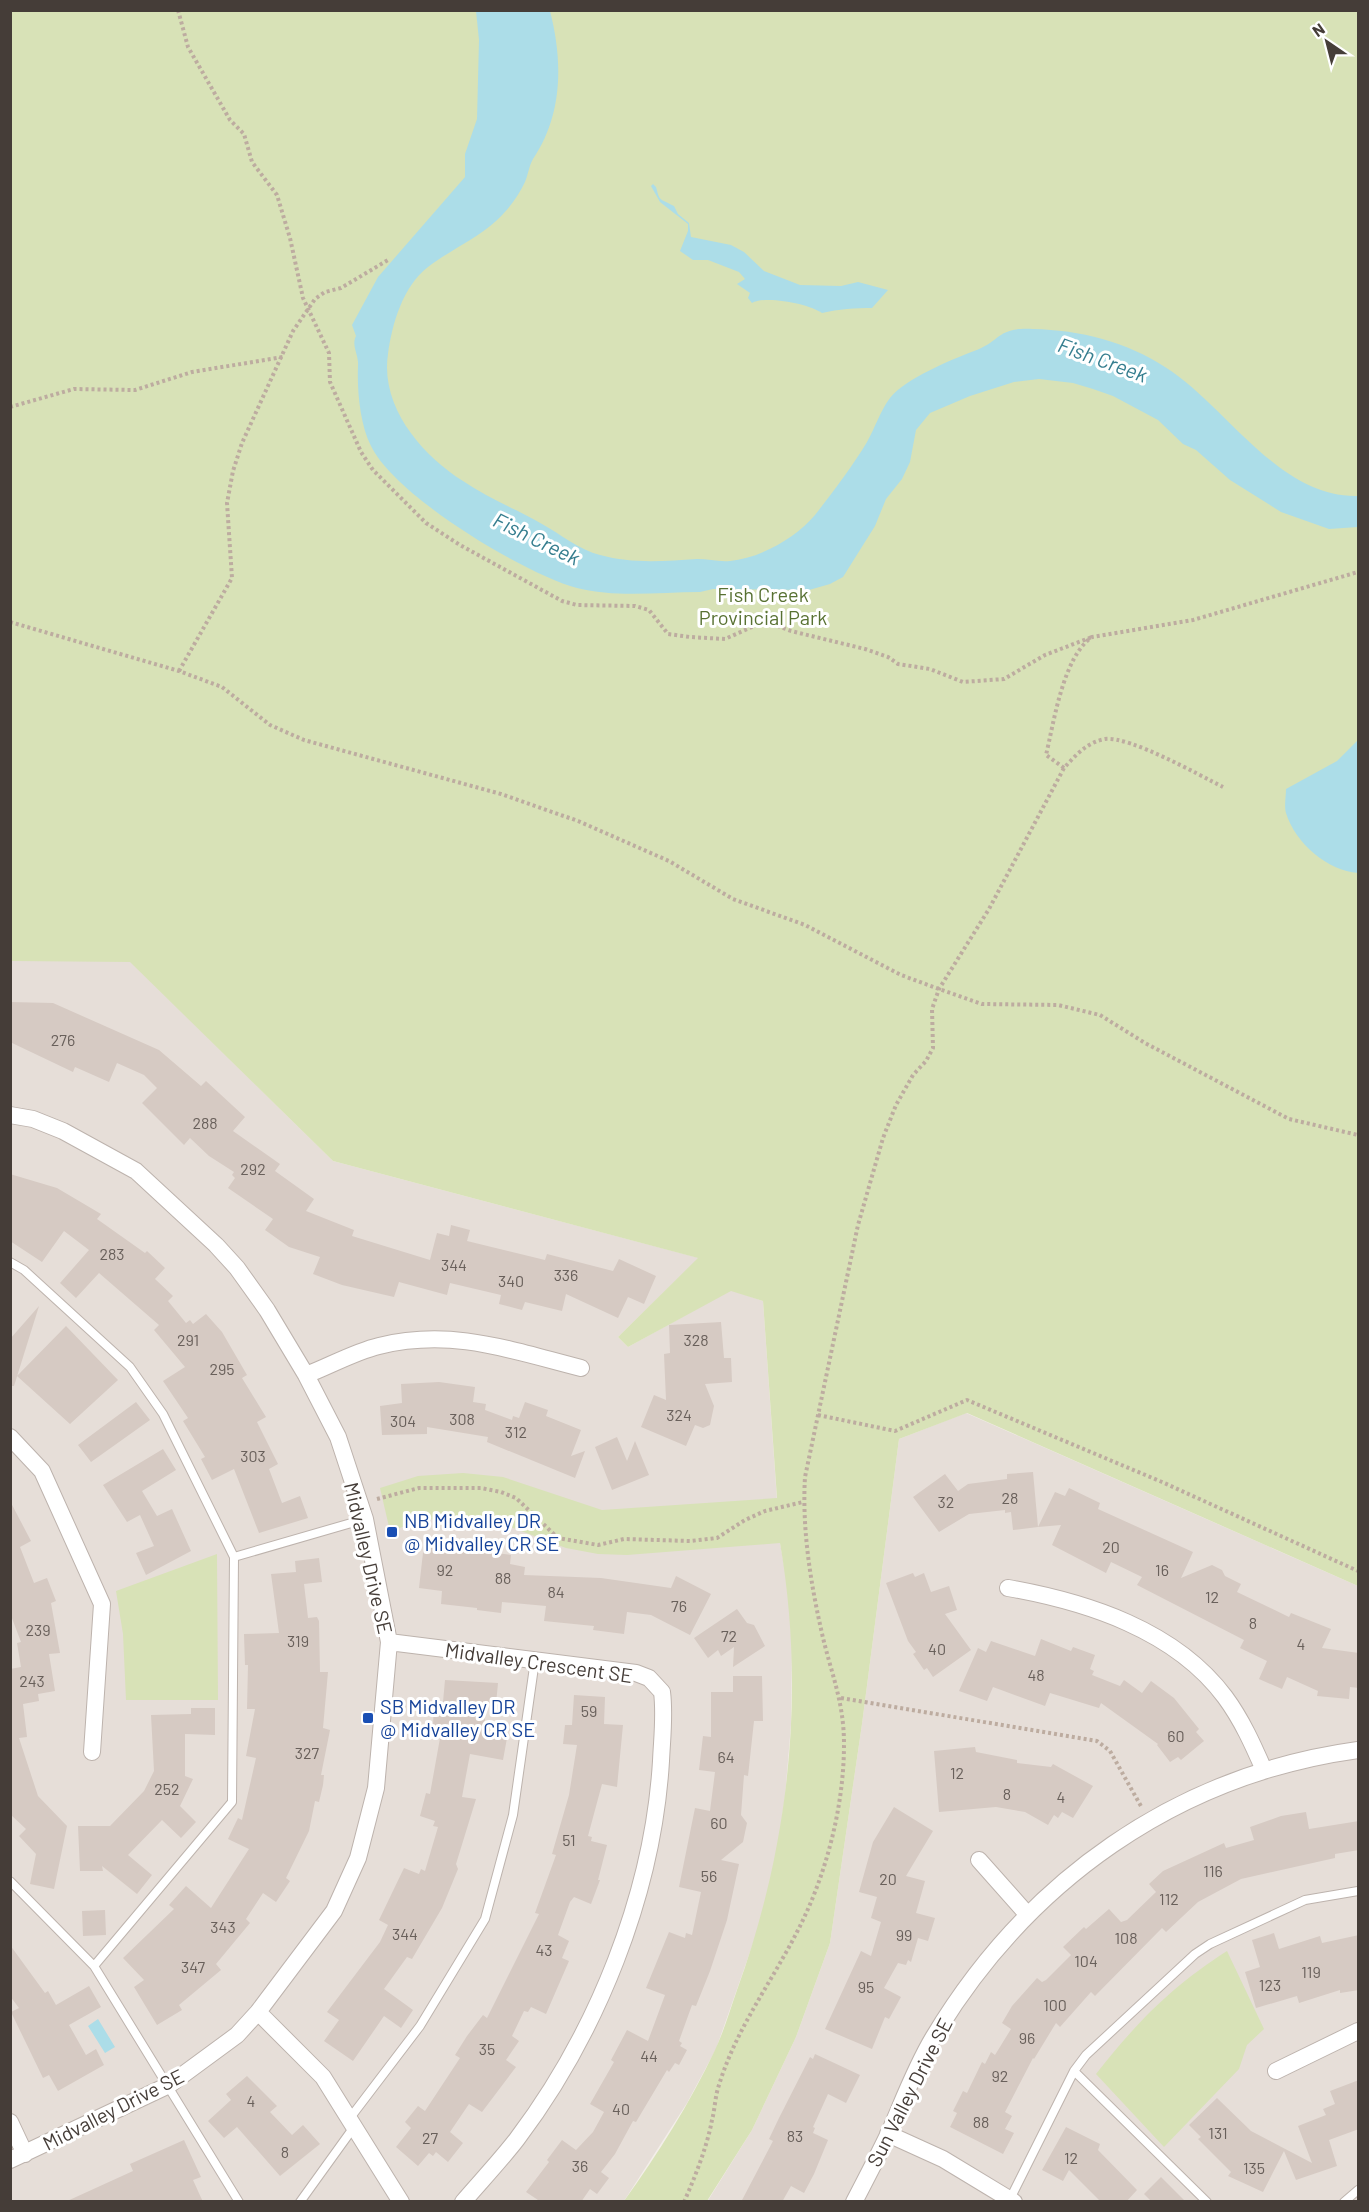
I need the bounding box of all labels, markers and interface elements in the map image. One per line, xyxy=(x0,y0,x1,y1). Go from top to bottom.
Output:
north arrow xyxy=(1297,12,1357,72)
text: N xyxy=(1308,18,1328,40)
water label: Fish Creek xyxy=(1055,331,1152,387)
water label: Fish Creek xyxy=(490,506,585,570)
park label: Fish Creek Provincial Park xyxy=(699,582,827,629)
house number: 276 xyxy=(51,1030,75,1049)
house number: 288 xyxy=(192,1113,218,1132)
house number: 292 xyxy=(240,1159,266,1178)
house number: 283 xyxy=(99,1244,125,1263)
house number: 344 xyxy=(441,1255,467,1274)
house number: 336 xyxy=(554,1265,578,1284)
house number: 340 xyxy=(498,1271,524,1290)
house number: 291 xyxy=(177,1330,199,1349)
house number: 328 xyxy=(683,1330,709,1349)
house number: 295 xyxy=(209,1359,235,1378)
house number: 324 xyxy=(666,1405,692,1424)
house number: 308 xyxy=(449,1409,475,1428)
house number: 304 xyxy=(390,1411,416,1430)
house number: 312 xyxy=(505,1422,527,1441)
house number: 303 xyxy=(240,1446,266,1465)
street label: Midvalley Drive SE xyxy=(340,1480,398,1636)
house number: 28 xyxy=(1002,1488,1018,1507)
house number: 32 xyxy=(938,1492,954,1511)
place label: NB Midvalley DR @ Midvalley CR SE xyxy=(404,1508,559,1555)
marker: NB Midvalley DR @ Midvalley CR SE xyxy=(385,1525,399,1539)
house number: 20 xyxy=(1102,1537,1120,1556)
house number: 92 xyxy=(437,1560,453,1579)
house number: 16 xyxy=(1155,1560,1169,1579)
house number: 88 xyxy=(495,1568,511,1587)
house number: 84 xyxy=(547,1582,565,1601)
house number: 12 xyxy=(1205,1587,1219,1606)
house number: 76 xyxy=(671,1596,687,1615)
house number: 8 xyxy=(1249,1613,1257,1632)
house number: 239 xyxy=(25,1620,51,1639)
house number: 72 xyxy=(721,1626,737,1645)
house number: 319 xyxy=(287,1631,309,1650)
house number: 4 xyxy=(1297,1634,1305,1653)
street label: Midvalley Crescent SE xyxy=(444,1637,634,1687)
house number: 40 xyxy=(928,1639,946,1658)
house number: 48 xyxy=(1027,1665,1045,1684)
house number: 243 xyxy=(19,1671,45,1690)
place label: SB Midvalley DR @ Midvalley CR SE xyxy=(380,1694,535,1741)
house number: 59 xyxy=(581,1701,597,1720)
marker: SB Midvalley DR @ Midvalley CR SE xyxy=(361,1711,375,1725)
house number: 60 xyxy=(1167,1726,1185,1745)
house number: 327 xyxy=(295,1743,320,1762)
house number: 64 xyxy=(717,1747,735,1766)
house number: 12 xyxy=(950,1763,964,1782)
house number: 252 xyxy=(154,1779,180,1798)
house number: 8 xyxy=(1003,1784,1011,1803)
house number: 4 xyxy=(1057,1787,1065,1806)
house number: 60 xyxy=(710,1813,728,1832)
house number: 51 xyxy=(562,1830,576,1849)
house number: 116 xyxy=(1203,1861,1223,1880)
house number: 56 xyxy=(701,1866,717,1885)
house number: 20 xyxy=(879,1869,897,1888)
house number: 112 xyxy=(1159,1889,1179,1908)
house number: 343 xyxy=(210,1917,236,1936)
house number: 344 xyxy=(392,1924,418,1943)
house number: 99 xyxy=(896,1925,912,1944)
house number: 108 xyxy=(1115,1928,1137,1947)
house number: 43 xyxy=(535,1940,553,1959)
house number: 104 xyxy=(1074,1951,1098,1970)
house number: 347 xyxy=(181,1957,205,1976)
house number: 119 xyxy=(1301,1962,1321,1981)
house number: 123 xyxy=(1259,1975,1281,1994)
house number: 95 xyxy=(858,1977,874,1996)
house number: 100 xyxy=(1043,1995,1067,2014)
street label: Sun Valley Drive SE xyxy=(861,2014,957,2170)
house number: 96 xyxy=(1019,2028,1035,2047)
house number: 35 xyxy=(479,2039,495,2058)
house number: 44 xyxy=(640,2046,658,2065)
street label: Midvalley Drive SE xyxy=(39,2063,187,2155)
house number: 92 xyxy=(992,2066,1008,2085)
house number: 4 xyxy=(247,2091,255,2110)
house number: 40 xyxy=(612,2099,630,2118)
house number: 88 xyxy=(973,2112,989,2131)
house number: 131 xyxy=(1208,2123,1228,2142)
house number: 83 xyxy=(787,2126,803,2145)
house number: 27 xyxy=(422,2128,438,2147)
house number: 8 xyxy=(281,2142,289,2161)
house number: 12 xyxy=(1064,2148,1078,2167)
house number: 36 xyxy=(572,2156,588,2175)
house number: 135 xyxy=(1243,2158,1265,2177)

